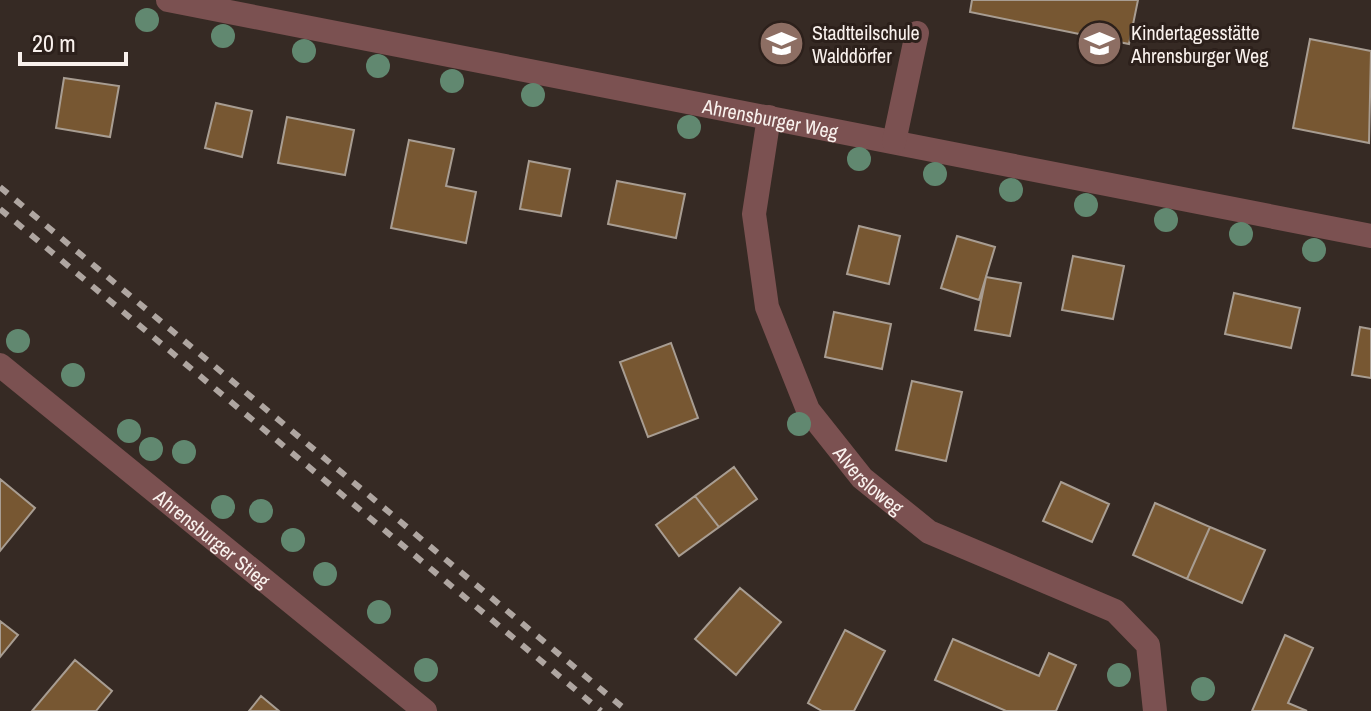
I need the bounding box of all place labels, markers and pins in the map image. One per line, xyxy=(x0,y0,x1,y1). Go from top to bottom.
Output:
school or university icon: Stadtteilschule Walddörfer xyxy=(757,19,805,67)
place label: Stadtteilschule Walddörfer xyxy=(812,19,920,69)
place label: Kindertagesstätte Ahrensburger Weg xyxy=(1130,19,1268,69)
school or university icon: Kindertagesstätte Ahrensburger Weg xyxy=(1076,20,1124,68)

